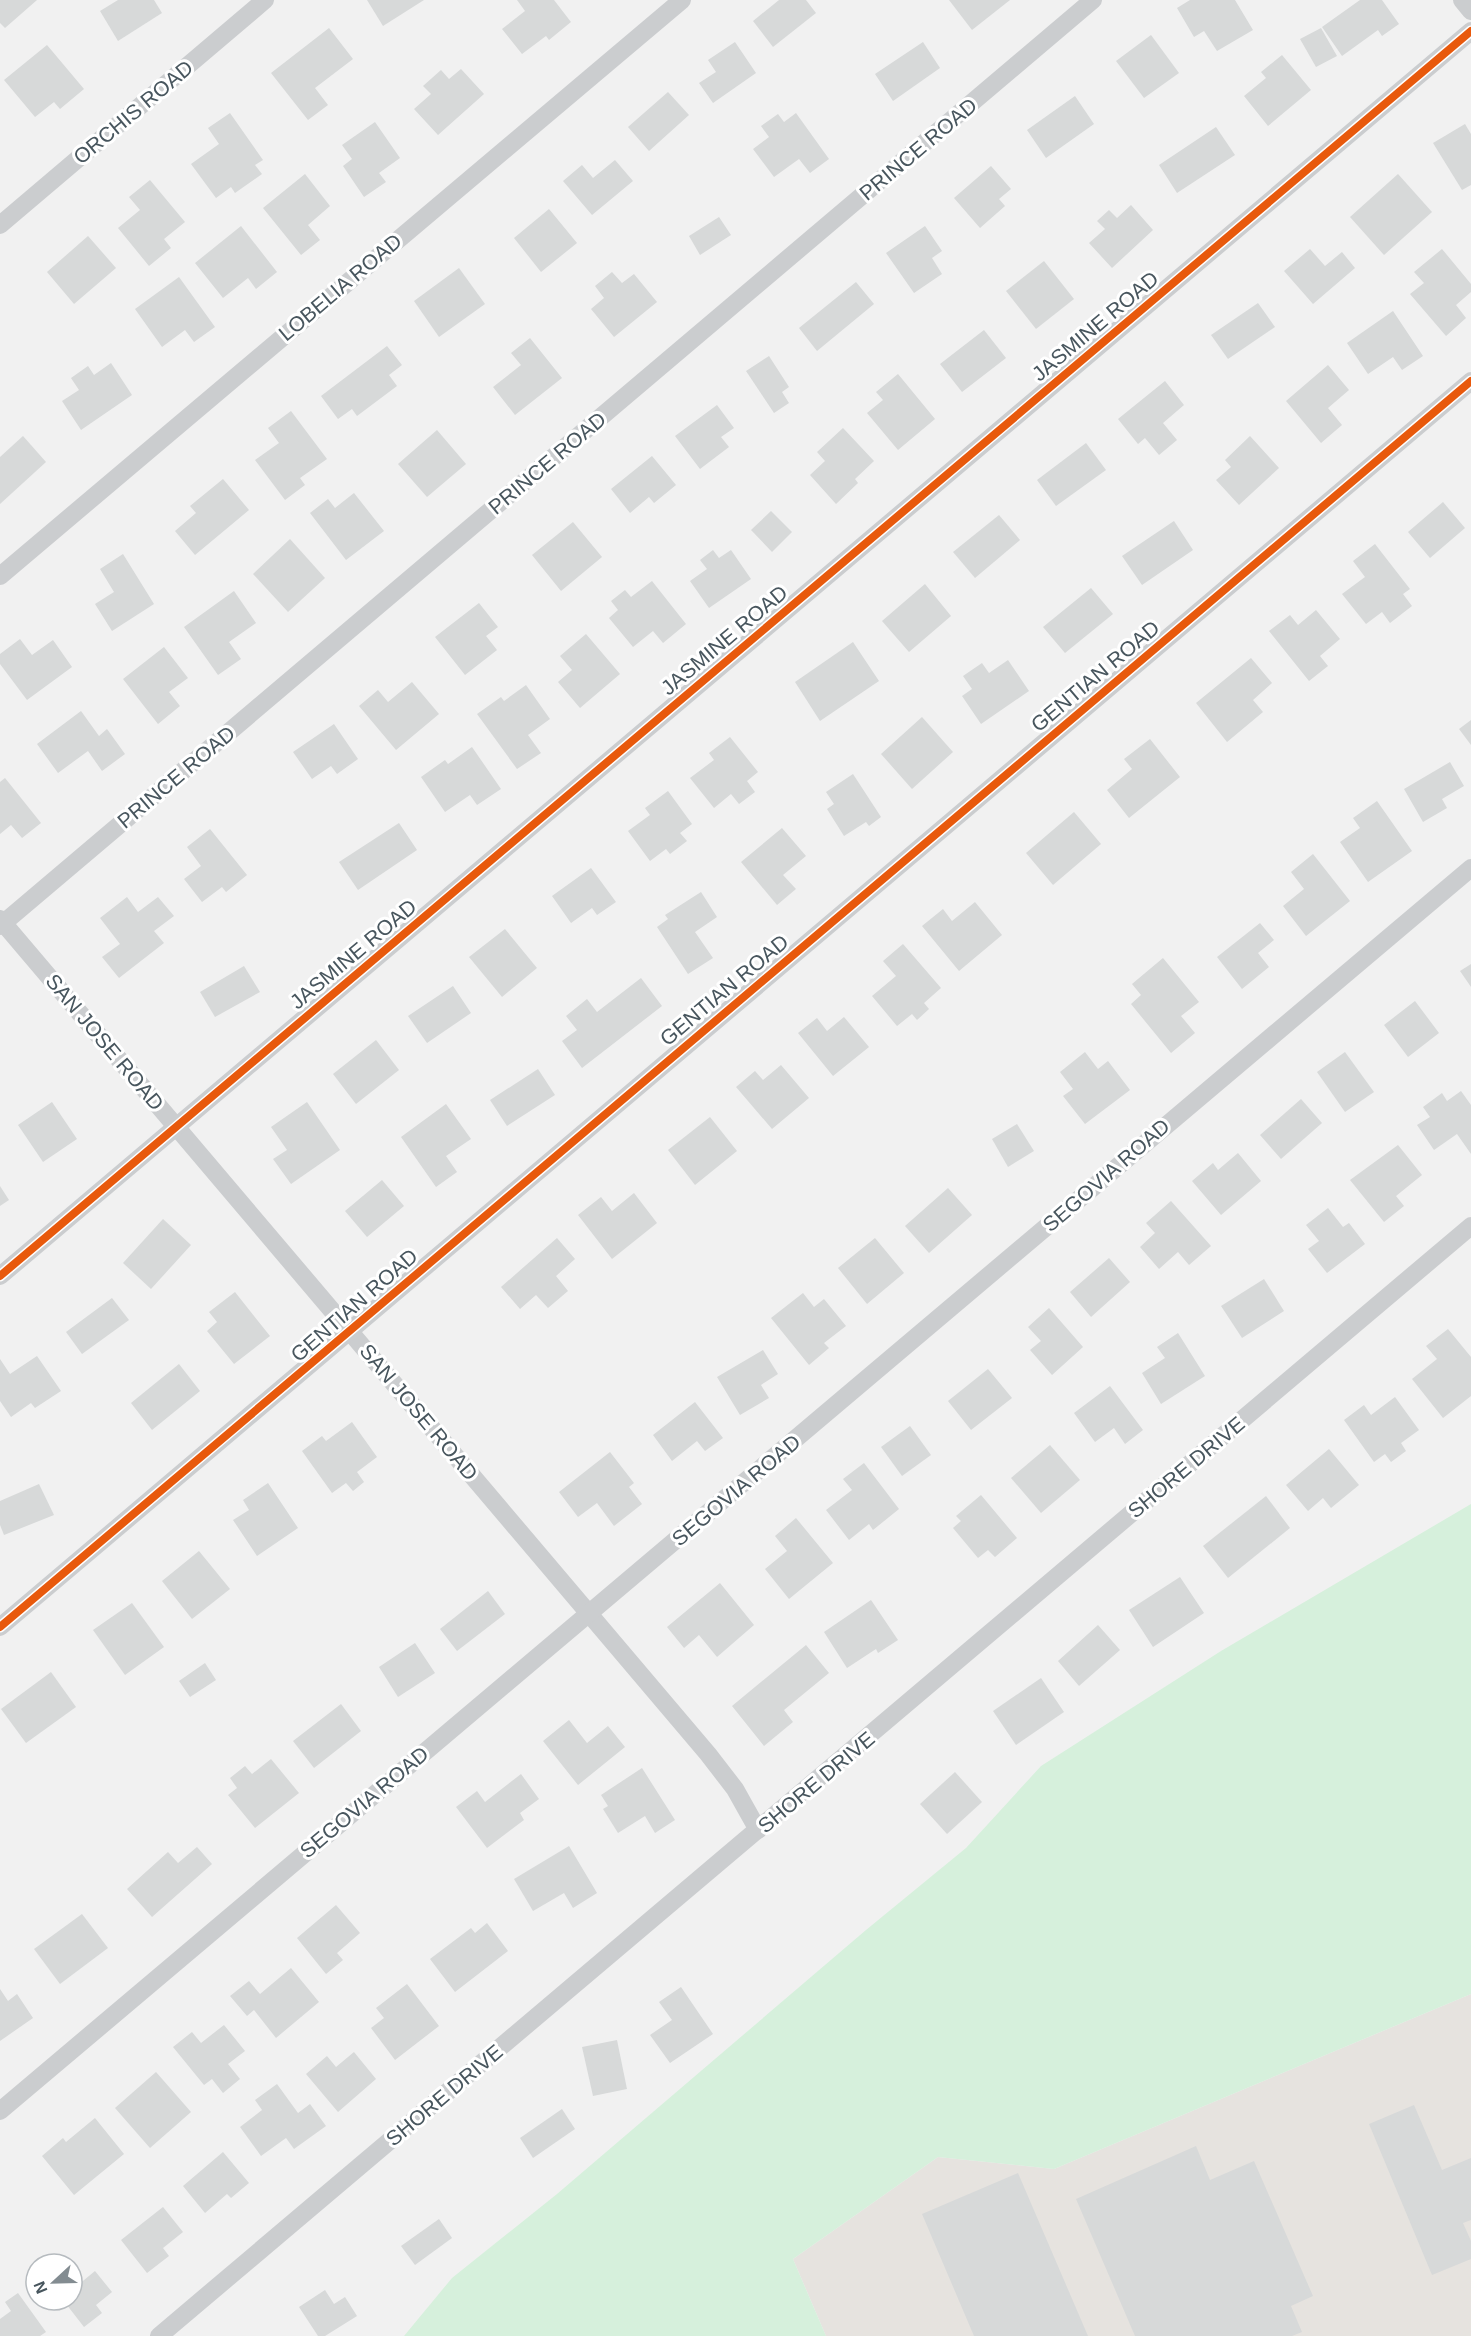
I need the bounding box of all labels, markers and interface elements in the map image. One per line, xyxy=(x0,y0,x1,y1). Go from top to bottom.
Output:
street label: ORCHIS ROAD xyxy=(69,56,197,168)
street label: PRINCE ROAD xyxy=(855,93,981,205)
street label: LOBELIA ROAD xyxy=(274,229,406,345)
street label: JASMINE ROAD xyxy=(1027,267,1163,385)
street label: PRINCE ROAD xyxy=(484,407,610,519)
street label: JASMINE ROAD xyxy=(656,581,792,699)
street label: GENTIAN ROAD xyxy=(1026,616,1164,736)
street label: PRINCE ROAD xyxy=(113,721,239,833)
street label: JASMINE ROAD xyxy=(285,895,421,1013)
street label: GENTIAN ROAD xyxy=(655,930,793,1050)
street label: SAN JOSE ROAD xyxy=(41,969,169,1115)
street label: SEGOVIA ROAD xyxy=(1038,1114,1174,1236)
street label: GENTIAN ROAD xyxy=(286,1244,422,1366)
street label: SAN JOSE ROAD xyxy=(355,1339,483,1485)
street label: SHORE DRIVE xyxy=(1123,1412,1249,1522)
street label: SEGOVIA ROAD xyxy=(667,1430,805,1550)
street label: SHORE DRIVE xyxy=(753,1727,879,1837)
street label: SEGOVIA ROAD xyxy=(295,1742,433,1862)
street label: SHORE DRIVE xyxy=(381,2040,507,2150)
north arrow xyxy=(24,2252,84,2312)
text: N xyxy=(31,2279,51,2296)

